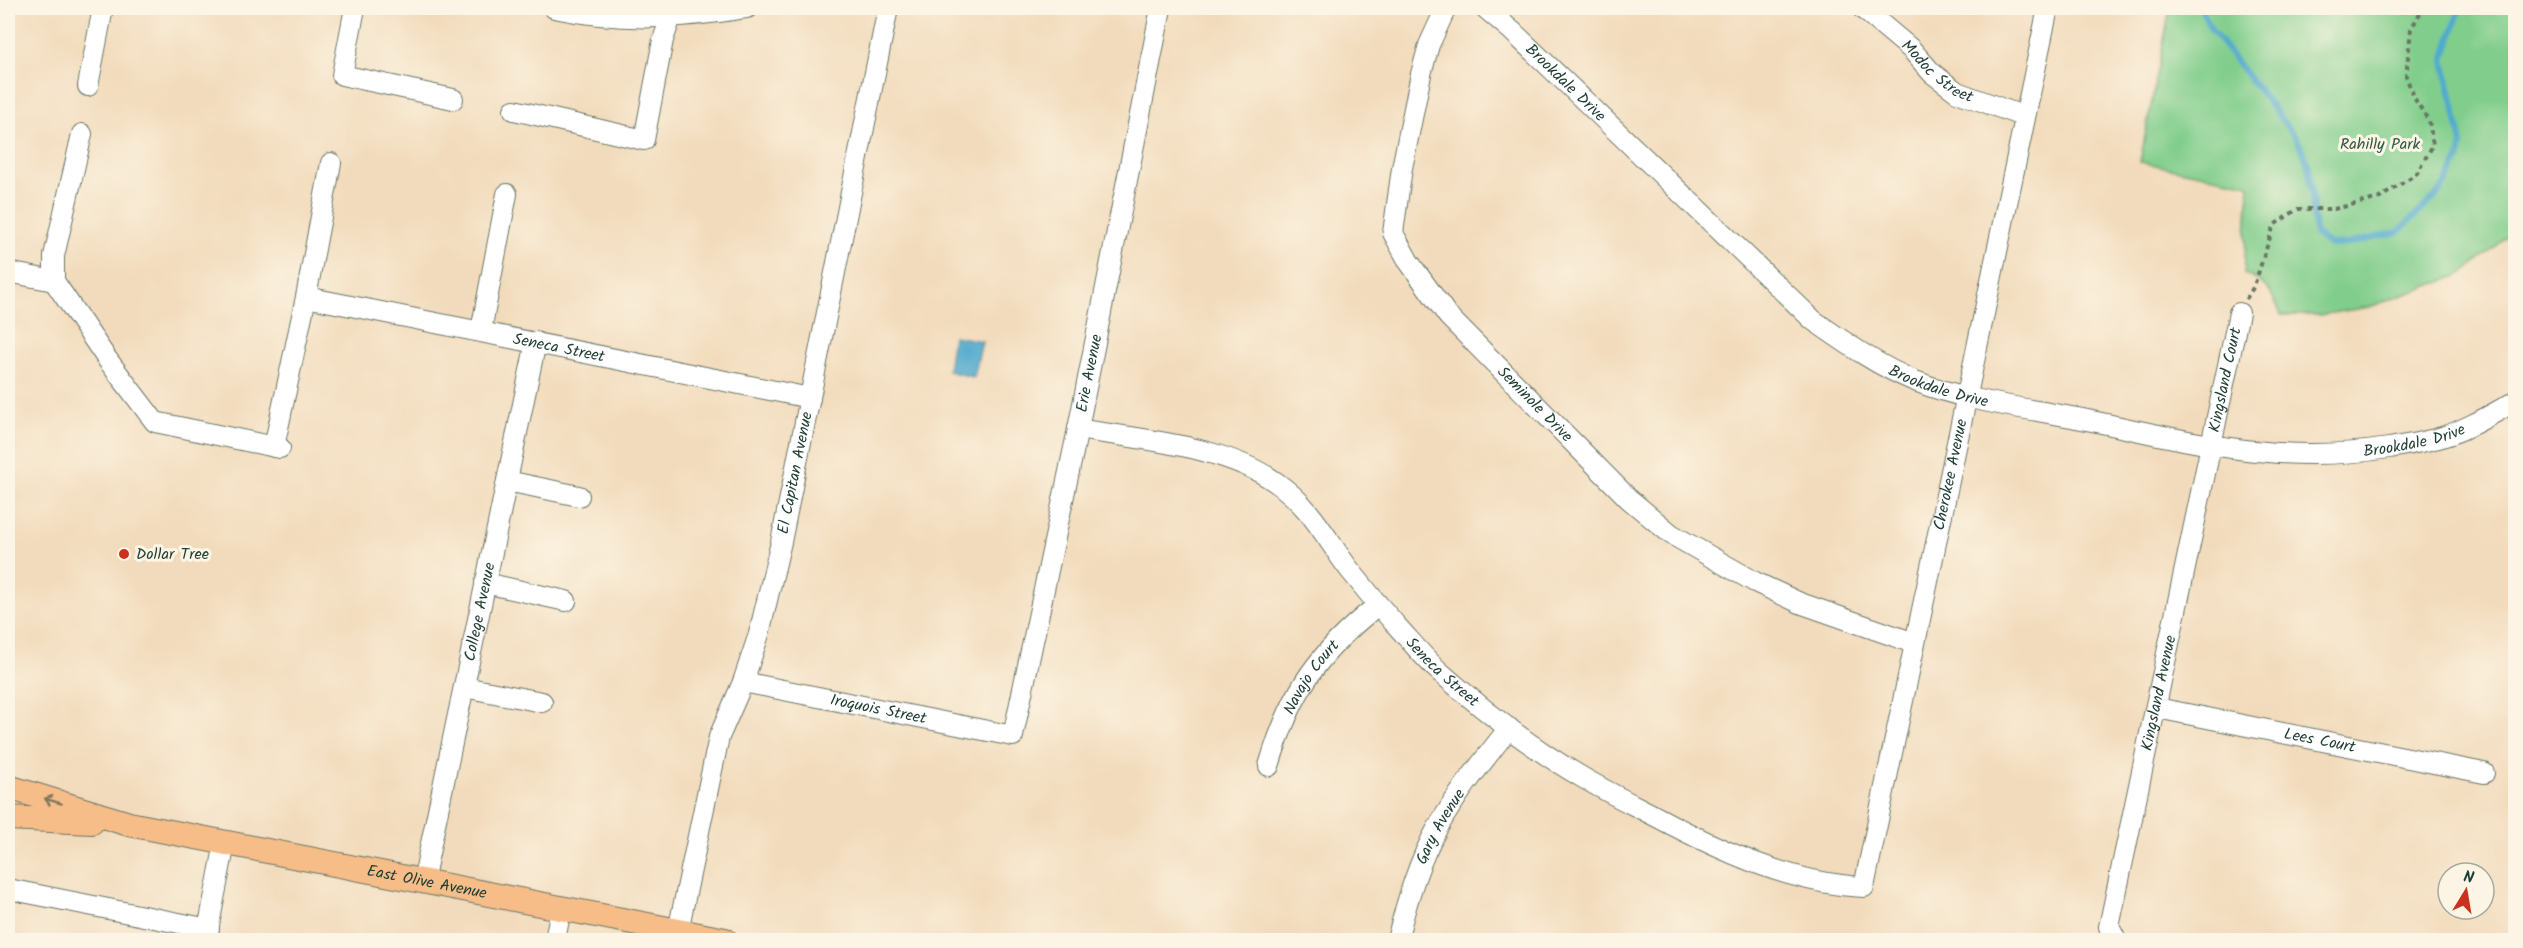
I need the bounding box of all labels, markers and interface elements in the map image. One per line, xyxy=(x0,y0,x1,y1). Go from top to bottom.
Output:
street label: Modoc Street xyxy=(1896,33,1978,110)
street label: Brookdale Drive xyxy=(1520,38,1612,128)
park label: Rahilly Park xyxy=(2340,132,2420,157)
street label: Kingsland Court xyxy=(2202,324,2248,435)
street label: Seneca Street xyxy=(511,326,608,369)
street label: Erie Avenue xyxy=(1069,332,1109,415)
street label: Brookdale Drive xyxy=(1884,358,1991,414)
street label: Seminole Drive xyxy=(1491,360,1579,448)
street label: El Capitan Avenue xyxy=(770,410,819,536)
street label: Cherokee Avenue xyxy=(1926,416,1974,533)
street label: Brookdale Drive xyxy=(2362,417,2469,464)
place label: Dollar Tree xyxy=(136,542,209,567)
marker: Dollar Tree xyxy=(117,547,131,561)
street label: College Avenue xyxy=(457,560,502,663)
street label: Seneca Street xyxy=(1400,631,1485,713)
street label: Navajo Court xyxy=(1277,633,1346,719)
street label: Kingsland Avenue xyxy=(2134,633,2183,753)
street label: Iroquois Street xyxy=(828,687,929,731)
street label: Lees Court xyxy=(2282,721,2359,760)
street label: Gary Avenue xyxy=(1409,783,1472,868)
one-way arrow xyxy=(44,795,63,806)
street label: East Olive Avenue xyxy=(365,858,489,906)
north arrow xyxy=(2436,861,2496,921)
text: N xyxy=(2461,865,2476,891)

